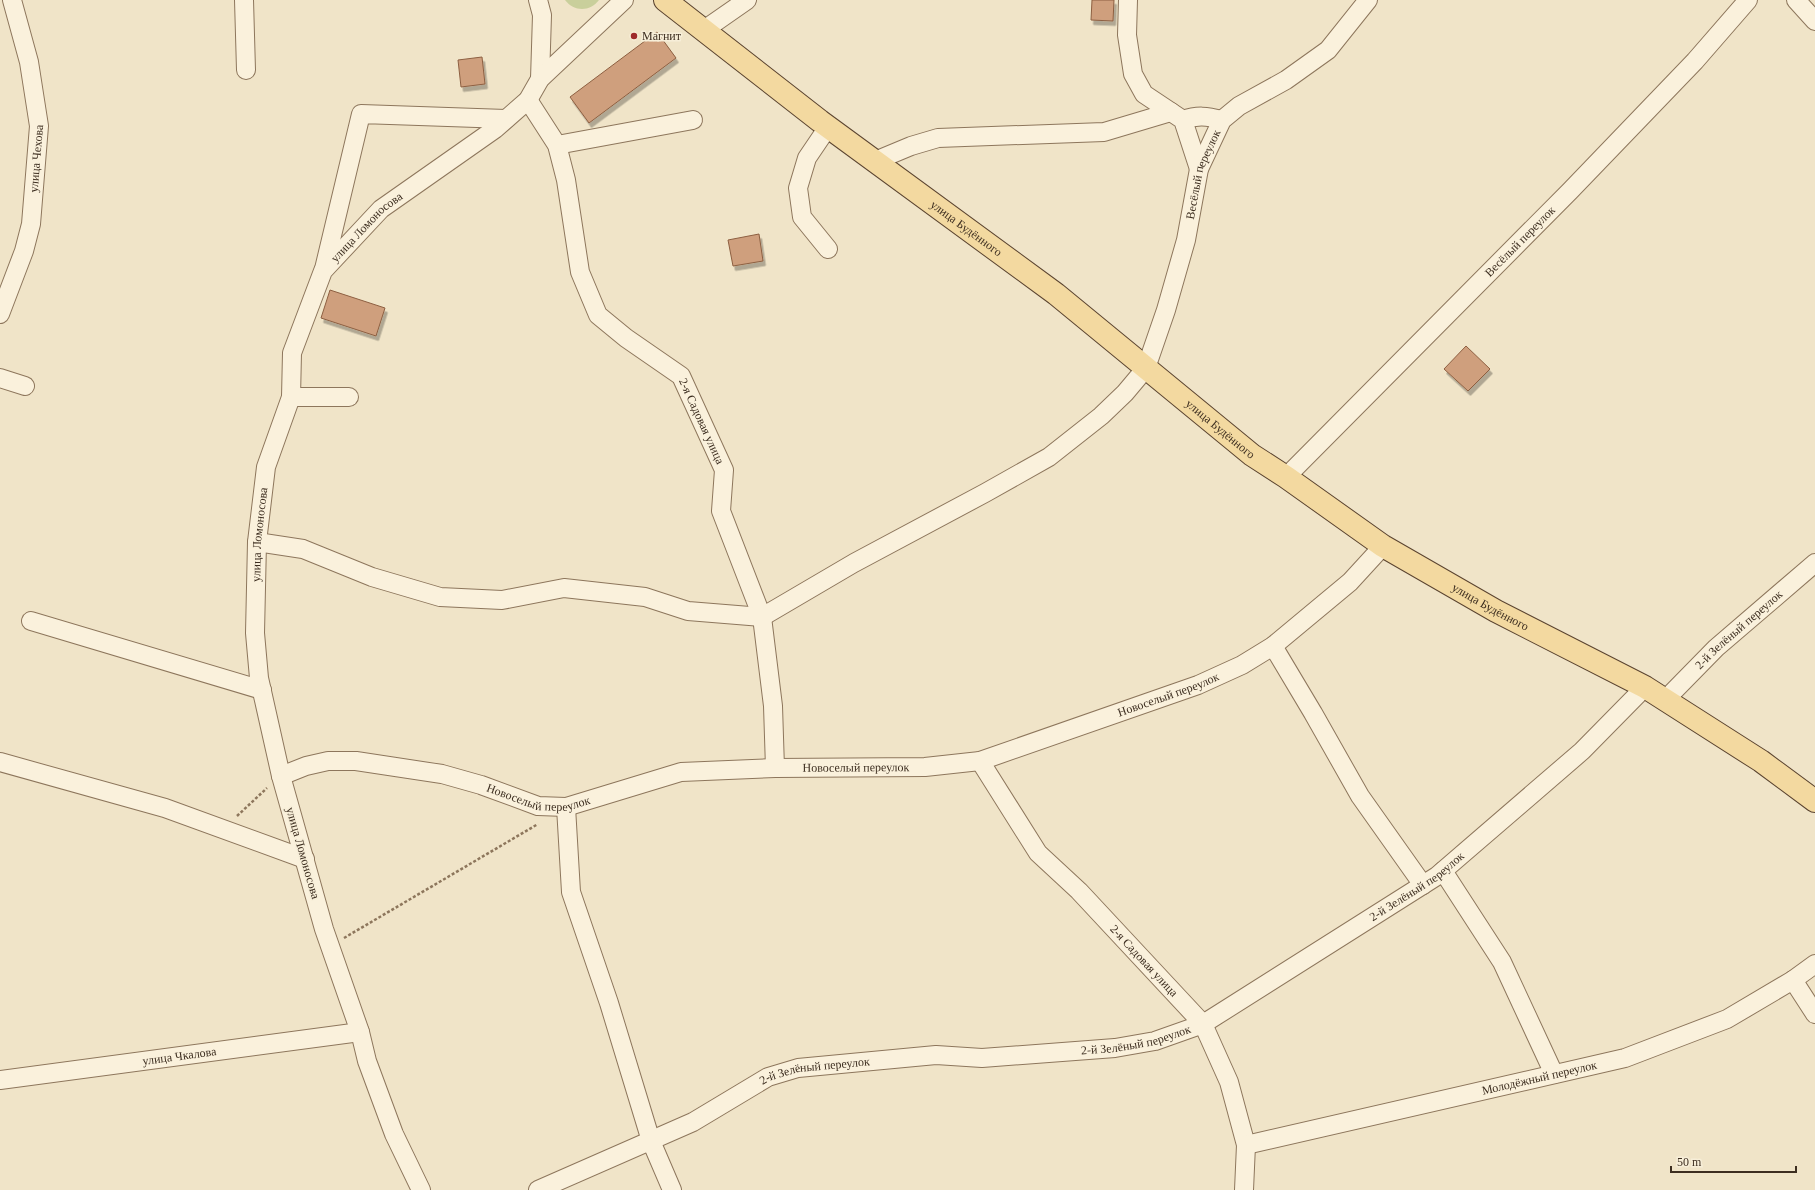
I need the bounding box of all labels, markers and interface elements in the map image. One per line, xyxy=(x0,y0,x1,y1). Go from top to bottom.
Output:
place label: Магнит xyxy=(642,29,682,43)
marker: Магнит xyxy=(629,31,639,41)
street label: улица Чехова xyxy=(27,123,46,193)
street label: Весёлый переулок xyxy=(1183,127,1224,221)
street label: улица Ломоносова xyxy=(328,189,406,265)
street label: улица Будённого xyxy=(928,197,1005,259)
street label: Весёлый переулок xyxy=(1482,203,1558,280)
street label: 2-я Садовая улица xyxy=(676,376,728,467)
street label: улица Будённого xyxy=(1183,397,1258,462)
street label: улица Ломоносова xyxy=(249,486,271,582)
street label: улица Будённого xyxy=(1450,580,1531,634)
street label: 2-й Зелёный переулок xyxy=(1692,587,1785,672)
street label: Новоселый переулок xyxy=(1116,669,1221,720)
street label: Новоселый переулок xyxy=(802,760,910,775)
street label: Новоселый переулок xyxy=(485,781,592,814)
street label: улица Ломоносова xyxy=(283,806,323,901)
street label: 2-й Зелёный переулок xyxy=(1367,849,1467,924)
street label: 2-я Садовая улица xyxy=(1107,922,1181,1000)
street label: 2-й Зелёный переулок xyxy=(1080,1022,1193,1058)
street label: улица Чкалова xyxy=(142,1044,218,1068)
street label: 2-й Зелёный переулок xyxy=(757,1054,871,1088)
street label: Молодёжный переулок xyxy=(1480,1058,1598,1098)
scale bar xyxy=(1671,1148,1796,1174)
text: 50 m xyxy=(1677,1155,1702,1169)

